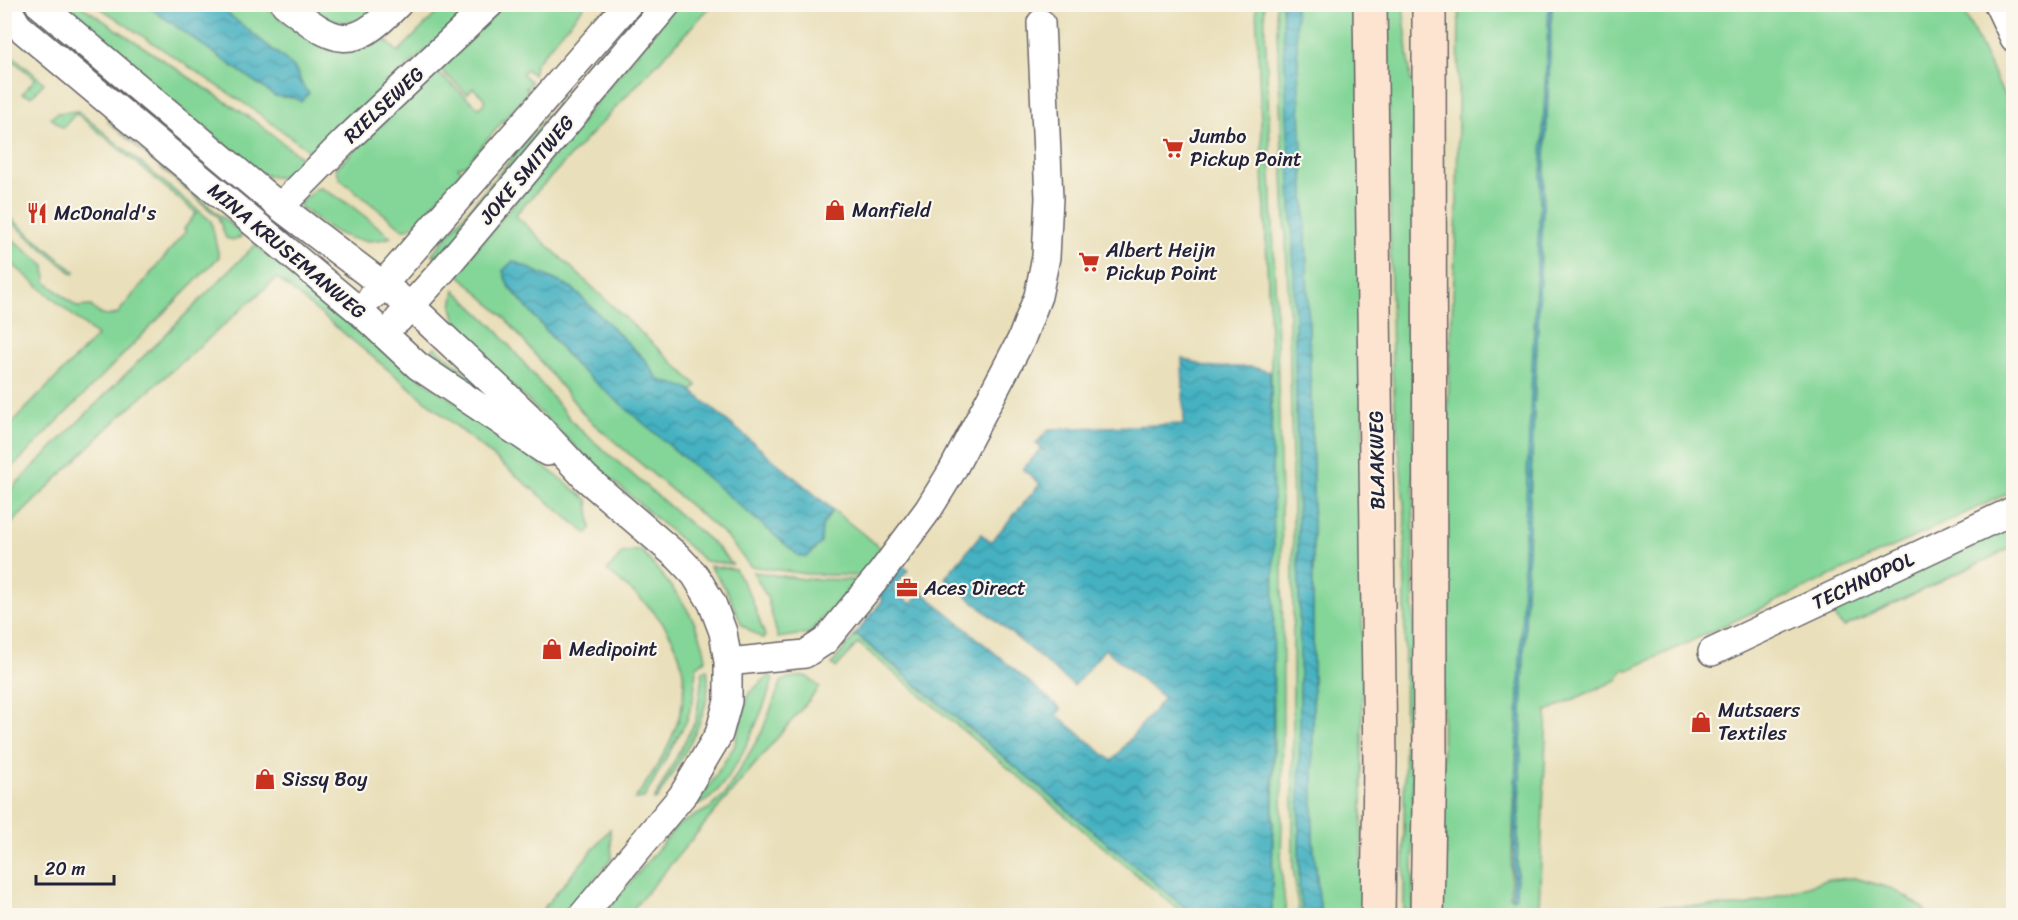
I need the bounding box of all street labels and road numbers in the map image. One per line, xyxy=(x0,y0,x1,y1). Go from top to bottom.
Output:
street label: RIELSEWEG xyxy=(335,58,433,152)
street label: JOKE SMITWEG xyxy=(470,107,584,233)
street label: MINA KRUSEMANWEG xyxy=(199,174,375,328)
street label: BLAAKWEG xyxy=(1359,410,1395,510)
street label: TECHNOPOL xyxy=(1806,542,1921,620)

